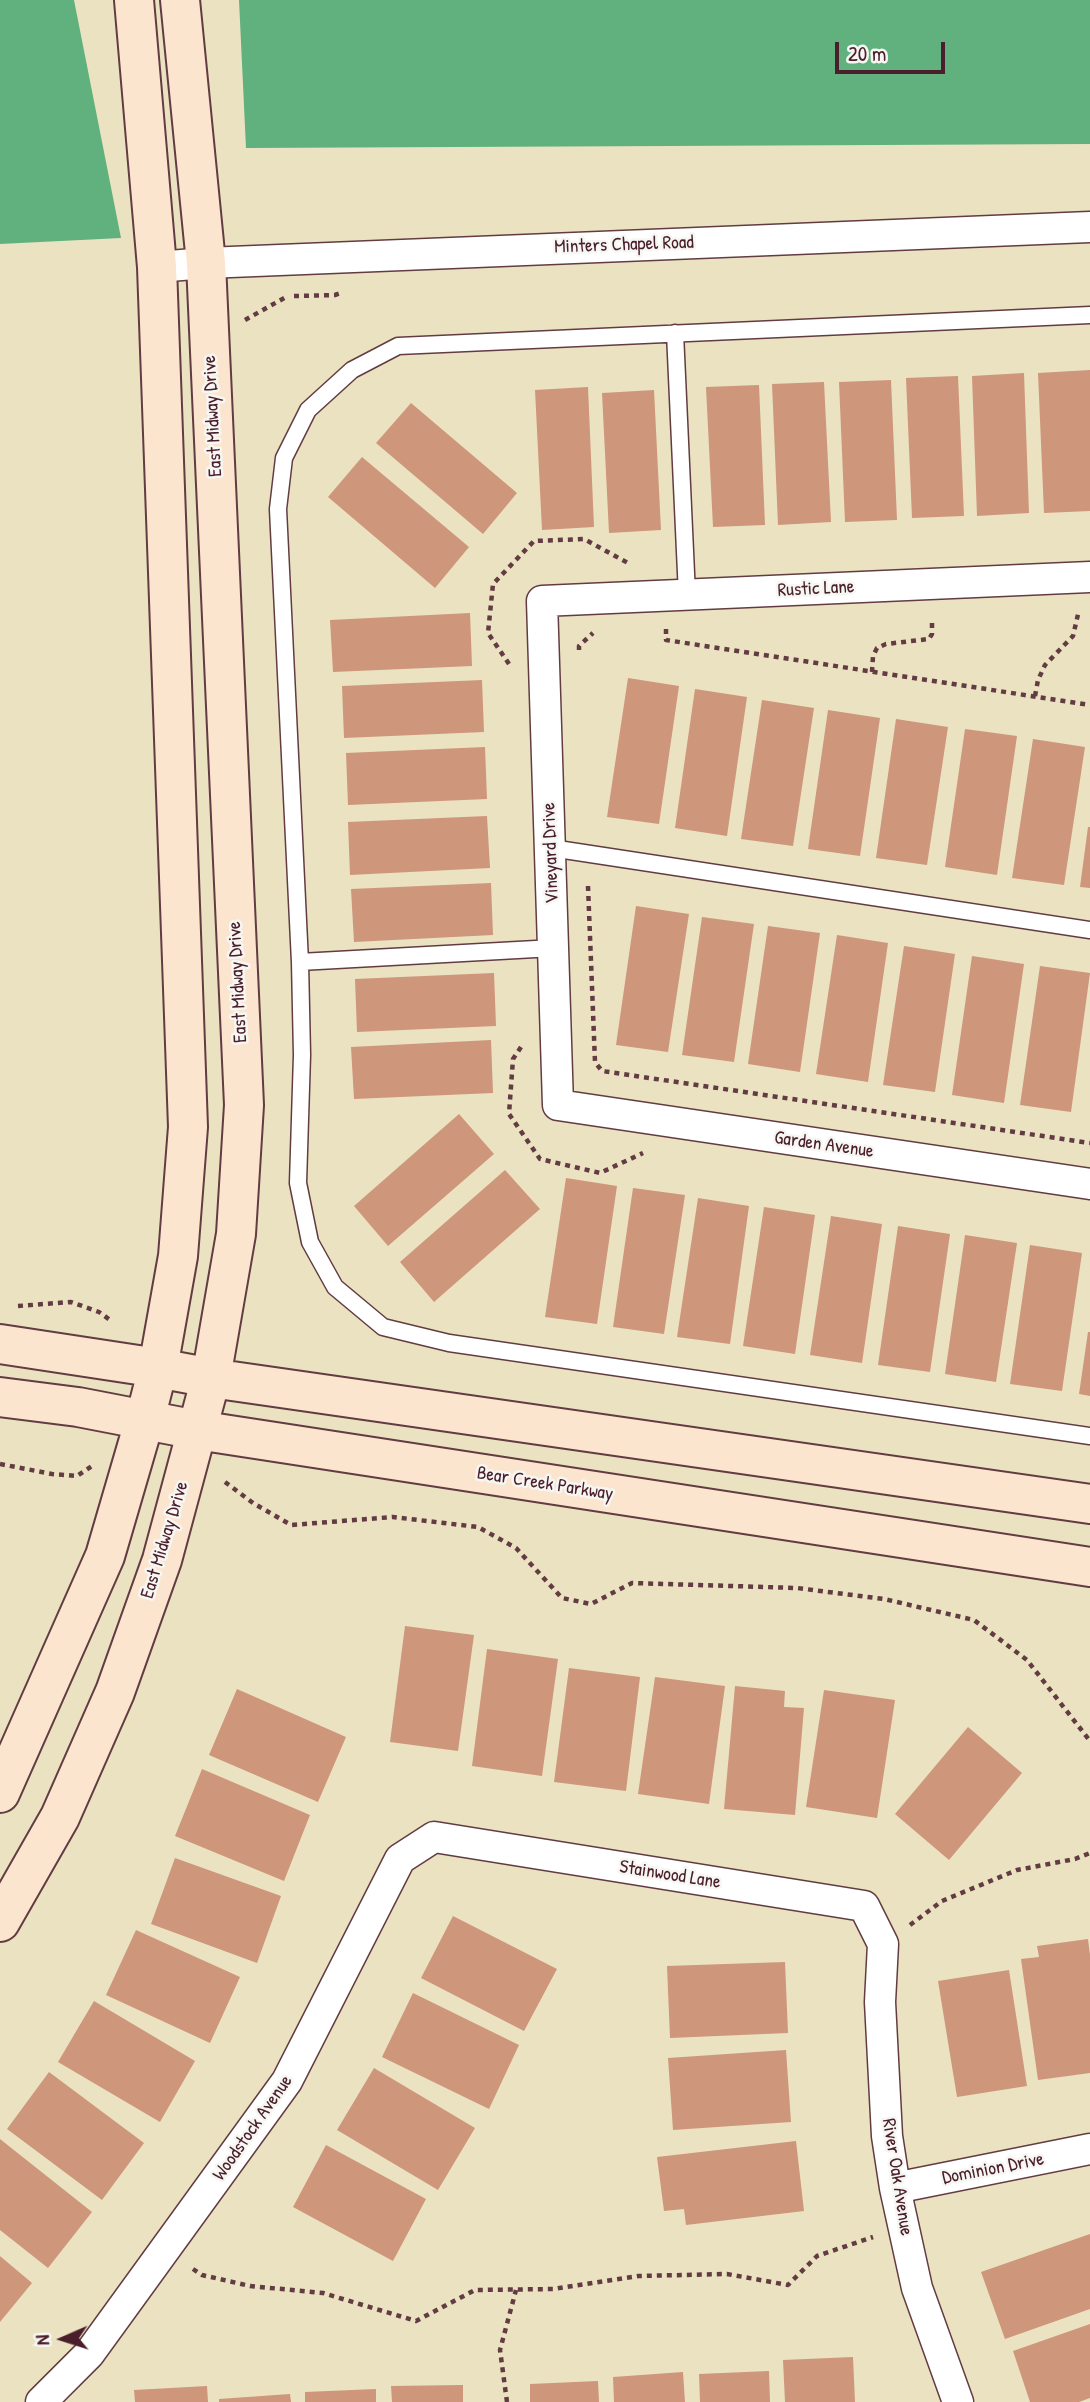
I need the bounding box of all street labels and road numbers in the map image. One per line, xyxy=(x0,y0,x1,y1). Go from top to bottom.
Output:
street label: Minters Chapel Road xyxy=(554,231,694,259)
street label: East Midway Drive xyxy=(198,355,228,477)
street label: Rustic Lane xyxy=(777,576,855,602)
street label: Vineyard Drive xyxy=(538,802,564,904)
street label: East Midway Drive xyxy=(223,921,253,1043)
street label: Garden Avenue xyxy=(773,1127,875,1163)
street label: Bear Creek Parkway xyxy=(475,1462,615,1506)
street label: East Midway Drive xyxy=(136,1479,194,1601)
street label: Stainwood Lane xyxy=(618,1856,722,1894)
street label: Woodstock Avenue xyxy=(208,2071,298,2185)
street label: River Oak Avenue xyxy=(876,2117,918,2237)
street label: Dominion Drive xyxy=(940,2148,1046,2190)

